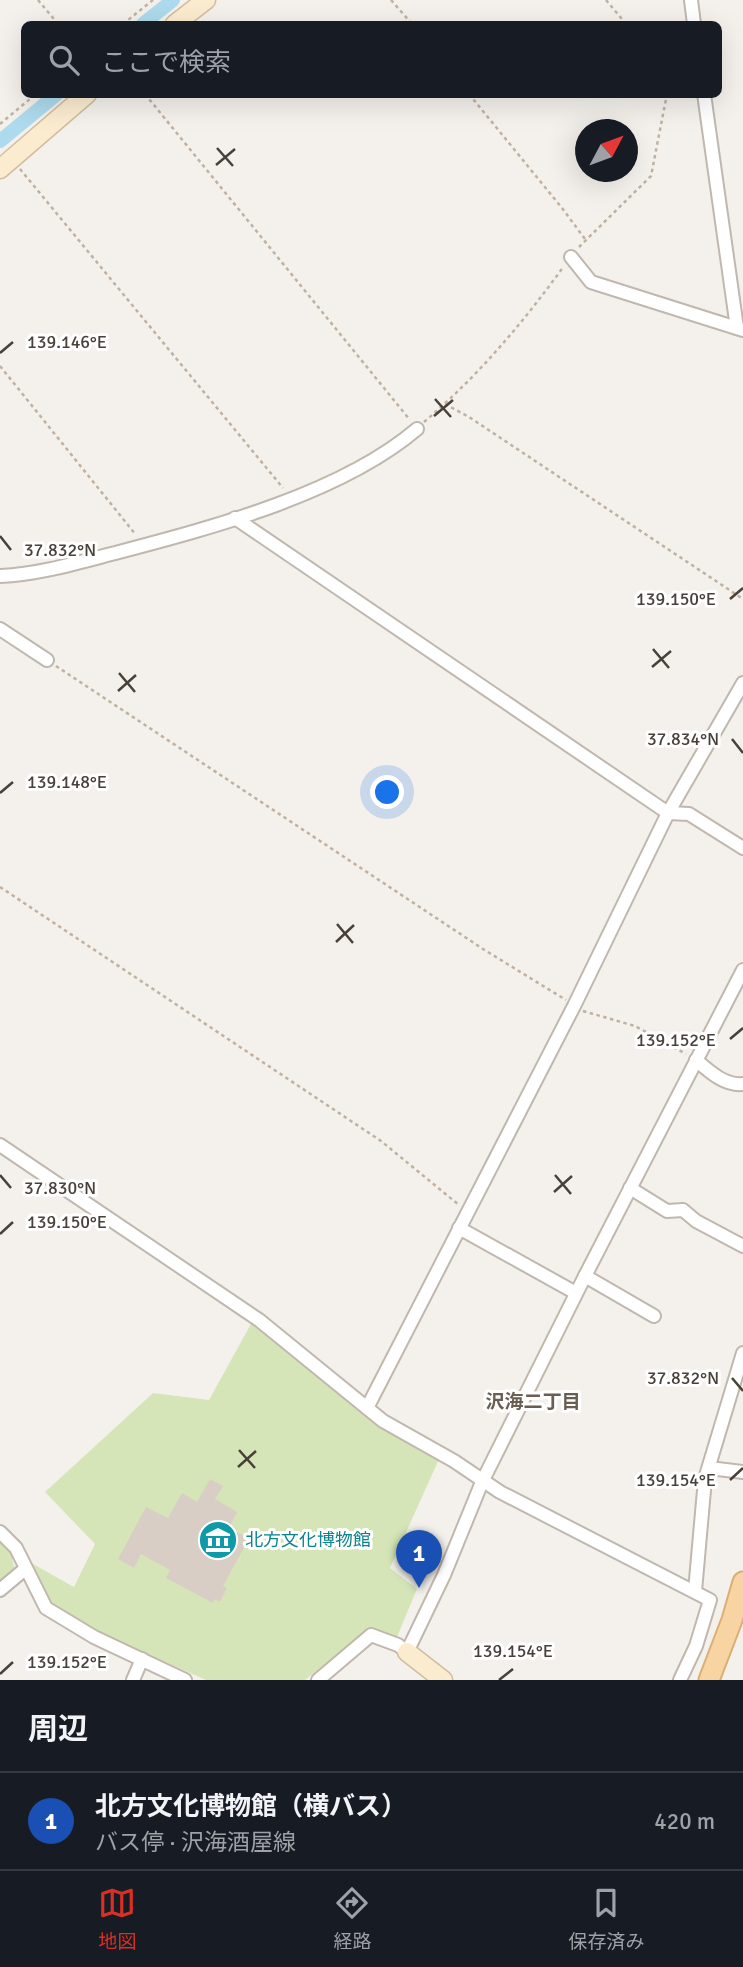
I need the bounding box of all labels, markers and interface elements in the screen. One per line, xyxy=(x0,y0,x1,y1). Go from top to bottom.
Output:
search box xyxy=(21,21,722,98)
icon: search xyxy=(45,41,83,79)
text: ここで検索 xyxy=(101,47,231,79)
north arrow xyxy=(575,119,638,182)
text: 139.146°E xyxy=(27,331,107,353)
text: 37.832°N xyxy=(24,539,96,561)
text: 139.150°E xyxy=(636,588,716,610)
text: 37.834°N xyxy=(647,728,719,750)
text: 139.148°E xyxy=(27,771,107,793)
your location xyxy=(370,775,404,809)
text: 139.152°E xyxy=(636,1029,716,1051)
text: 37.830°N xyxy=(24,1177,96,1199)
text: 139.150°E xyxy=(27,1211,107,1233)
text: 37.832°N xyxy=(647,1367,719,1389)
district label: 沢海二丁目 xyxy=(485,1390,581,1414)
text: 139.154°E xyxy=(636,1469,716,1491)
museum icon: 北方文化博物館 xyxy=(197,1519,239,1561)
place label: 北方文化博物館 xyxy=(245,1529,371,1551)
pin: 1 xyxy=(396,1530,442,1588)
text: 139.154°E xyxy=(473,1640,553,1662)
text: 139.152°E xyxy=(27,1651,107,1673)
text: 周辺 xyxy=(28,1711,88,1748)
text: 北方文化博物館（横バス） xyxy=(95,1791,407,1823)
text: 1 xyxy=(45,1807,57,1836)
text: 420 m xyxy=(654,1807,715,1836)
text: バス停 · 沢海酒屋線 xyxy=(95,1828,296,1857)
tab: 地図 xyxy=(98,1884,137,1954)
tab: 経路 xyxy=(333,1884,372,1954)
tab: 保存済み xyxy=(568,1884,645,1954)

